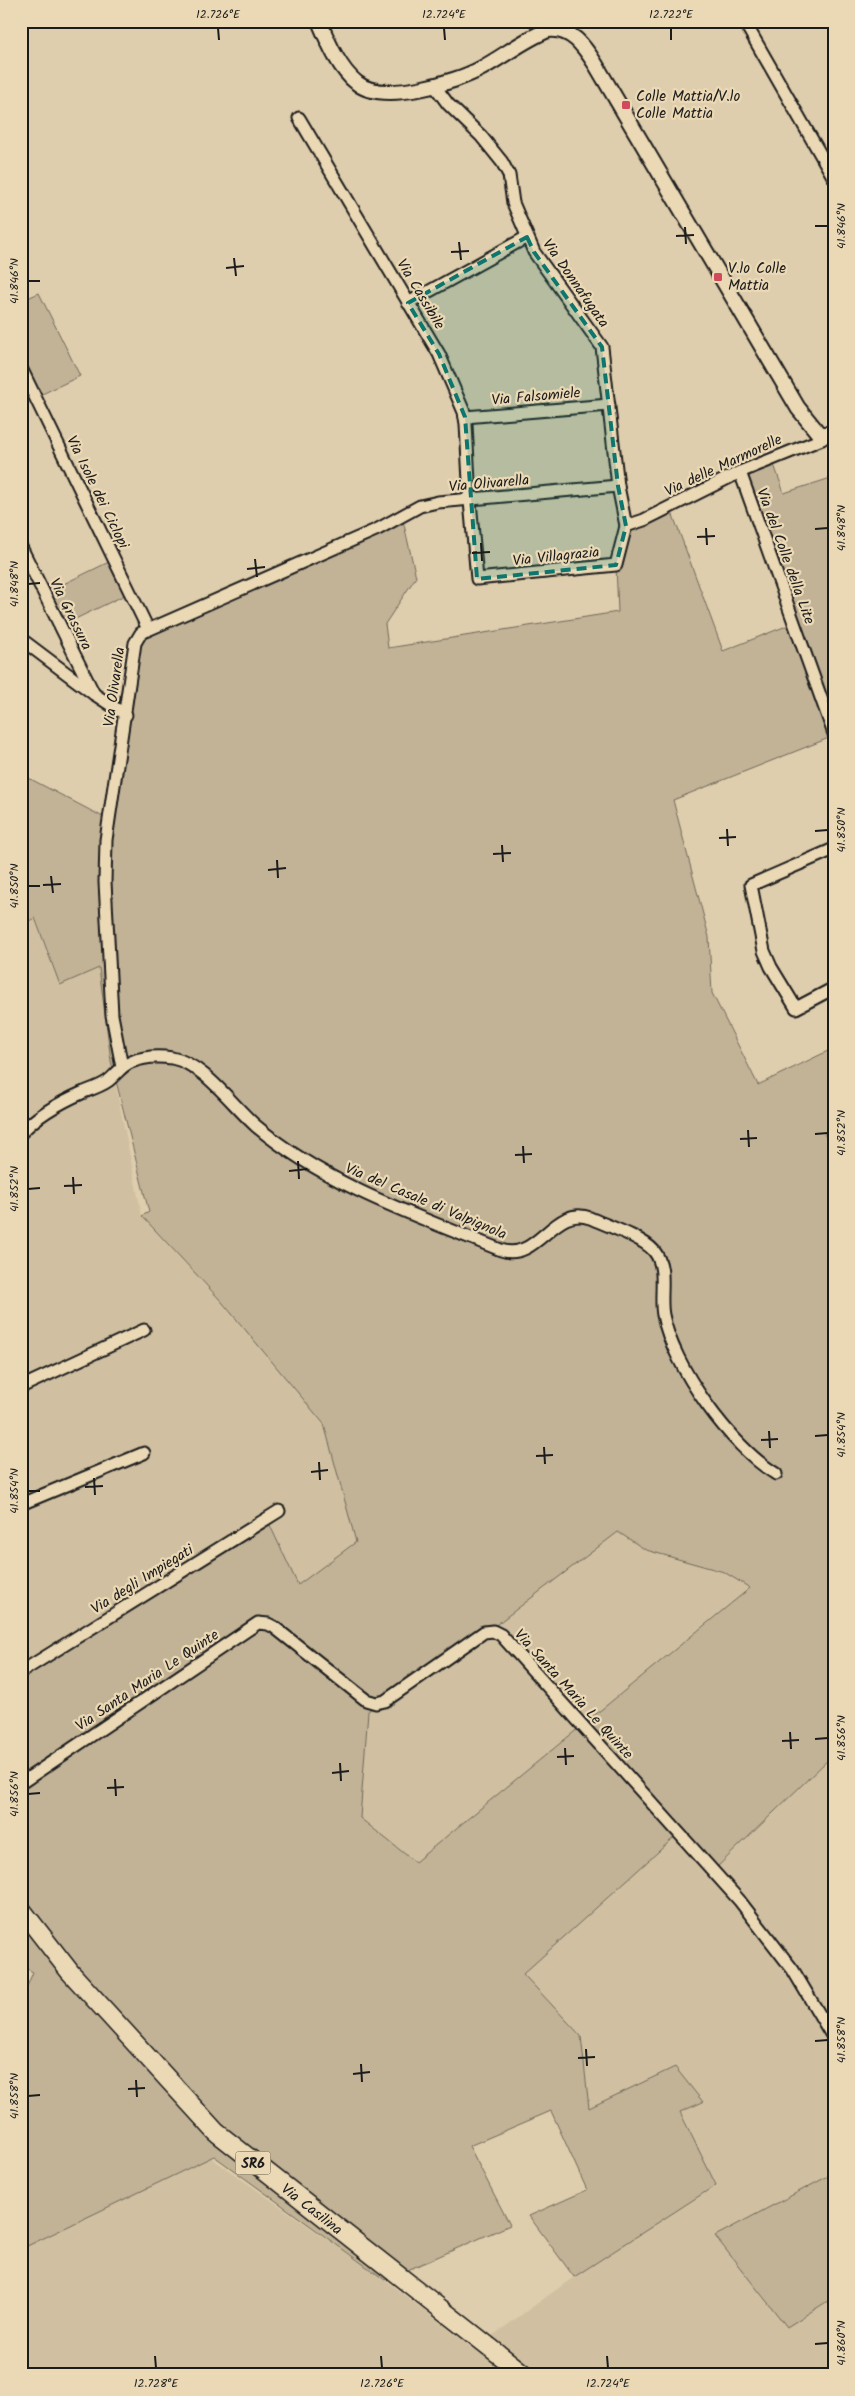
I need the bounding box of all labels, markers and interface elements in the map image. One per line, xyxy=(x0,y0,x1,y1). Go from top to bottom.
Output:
text: 12.726°E xyxy=(196,5,241,24)
text: 12.724°E xyxy=(422,5,467,24)
text: 12.722°E xyxy=(649,5,694,24)
place label: Colle Mattia/V.lo Colle Mattia xyxy=(636,85,741,126)
marker: Colle Mattia/V.lo Colle Mattia xyxy=(620,99,632,111)
text: 41.846°N xyxy=(832,203,851,249)
street label: Via Donnafugata xyxy=(536,234,615,333)
street label: Via Cassibile xyxy=(390,255,451,335)
place label: V.lo Colle Mattia xyxy=(728,257,786,298)
text: 41.846°N xyxy=(5,258,24,304)
marker: V.lo Colle Mattia xyxy=(712,271,724,283)
street label: Via Falsomiele xyxy=(491,381,582,413)
street label: Via delle Marmorelle xyxy=(661,428,786,504)
street label: Via Isole dei Ciclopi xyxy=(59,432,136,554)
street label: Via Olivarella xyxy=(448,469,530,499)
street label: Via del Colle della Lite xyxy=(749,485,821,628)
text: 41.848°N xyxy=(832,505,851,551)
street label: Via Villagrazia xyxy=(512,541,601,573)
text: 41.848°N xyxy=(5,561,24,607)
street label: Via Grassura xyxy=(42,574,98,655)
street label: Via Olivarella xyxy=(98,646,132,729)
text: 41.850°N xyxy=(832,807,851,853)
text: 41.850°N xyxy=(5,863,24,909)
text: 41.852°N xyxy=(832,1110,851,1156)
street label: Via del Casale di Valpignola xyxy=(341,1157,510,1247)
text: 41.852°N xyxy=(5,1166,24,1212)
text: 41.854°N xyxy=(832,1412,851,1458)
text: 41.854°N xyxy=(5,1468,24,1514)
street label: Via degli Impiegati xyxy=(87,1538,200,1621)
street label: Via Santa Maria Le Quinte xyxy=(71,1624,224,1738)
street label: Via Santa Maria Le Quinte xyxy=(508,1624,639,1766)
text: 41.856°N xyxy=(832,1715,851,1761)
text: 41.856°N xyxy=(5,1771,24,1817)
text: 41.858°N xyxy=(832,2017,851,2063)
text: 41.858°N xyxy=(5,2073,24,2119)
road number: SR6 xyxy=(236,2152,270,2174)
street label: Via Casilina xyxy=(275,2178,347,2242)
text: 41.860°N xyxy=(832,2320,851,2366)
text: 12.728°E xyxy=(134,2374,179,2393)
text: 12.726°E xyxy=(360,2374,405,2393)
text: 12.724°E xyxy=(586,2374,631,2393)

